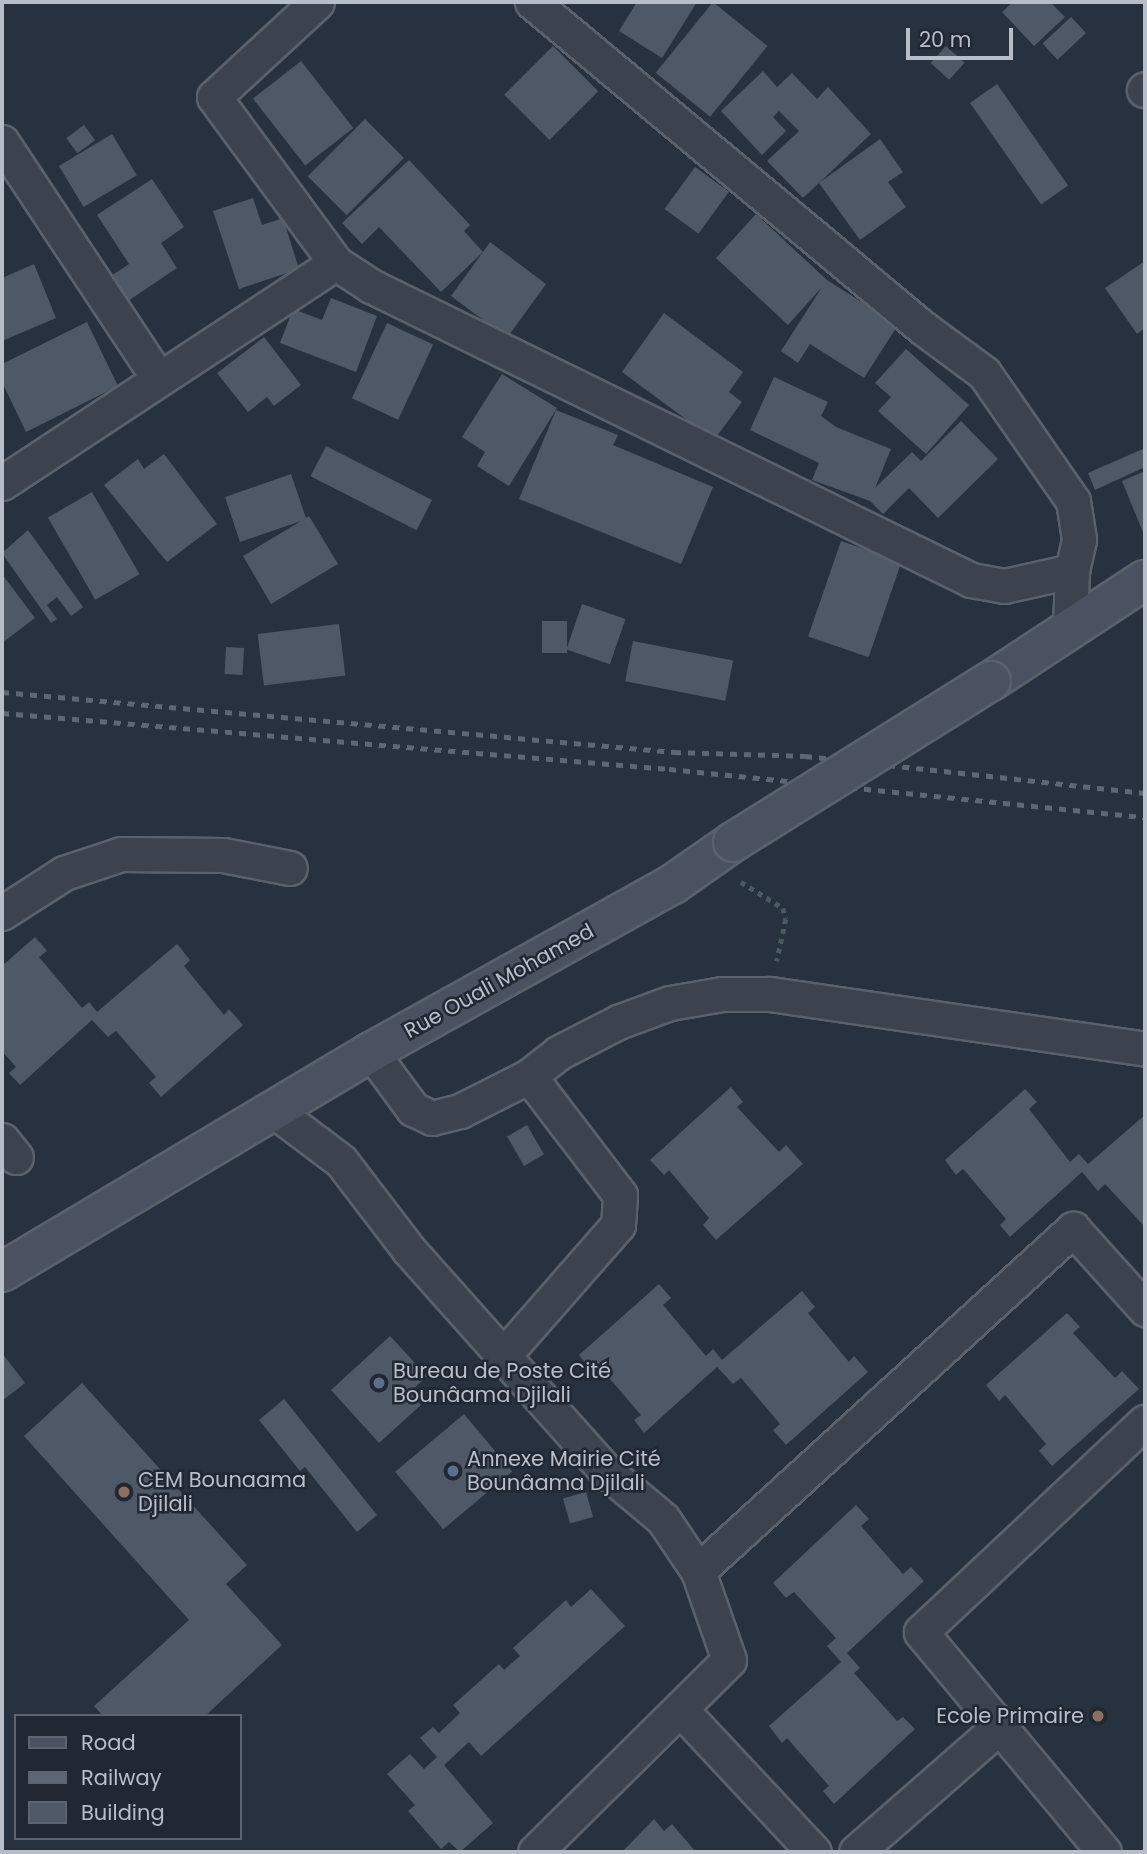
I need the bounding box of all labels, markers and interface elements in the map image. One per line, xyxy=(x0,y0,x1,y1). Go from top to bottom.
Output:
scale bar xyxy=(909,14,1016,58)
text: 20 m xyxy=(919,25,972,54)
street label: Rue Ouali Mohamed xyxy=(400,918,598,1044)
place label: Bureau de Poste Cité Bounâama Djilali xyxy=(393,1358,611,1408)
marker: Bureau de Poste Cité Bounâama Djilali xyxy=(371,1375,387,1391)
place label: Annexe Mairie Cité Bounâama Djilali xyxy=(467,1446,661,1496)
marker: Annexe Mairie Cité Bounâama Djilali xyxy=(445,1463,461,1479)
place label: CEM Bounaama Djilali xyxy=(138,1467,306,1517)
marker: CEM Bounaama Djilali xyxy=(116,1484,132,1500)
place label: Ecole Primaire xyxy=(936,1703,1084,1729)
marker: Ecole Primaire xyxy=(1090,1708,1106,1724)
legend xyxy=(14,1714,242,1840)
text: Road xyxy=(81,1728,136,1757)
text: Railway xyxy=(81,1763,162,1792)
text: Building xyxy=(81,1798,165,1827)

